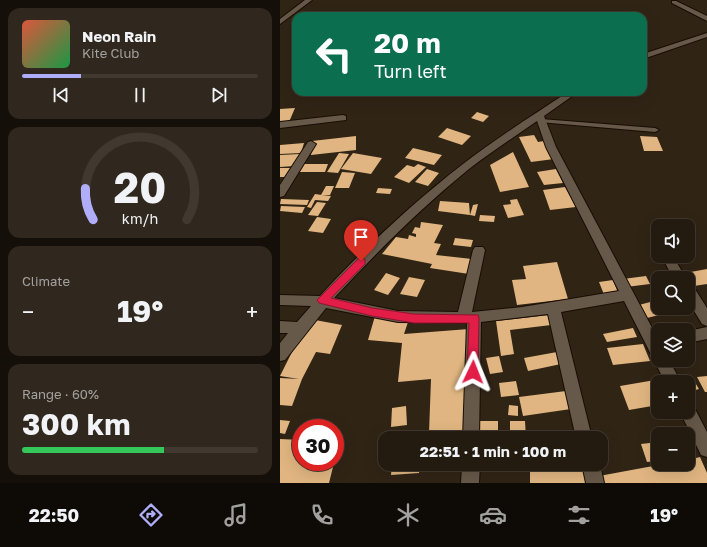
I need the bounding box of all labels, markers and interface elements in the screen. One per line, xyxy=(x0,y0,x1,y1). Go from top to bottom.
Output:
text: 20 m xyxy=(374,26,441,59)
text: Neon Rain xyxy=(82,27,156,45)
icon: left xyxy=(308,28,360,80)
text: Kite Club xyxy=(82,45,139,61)
text: Turn left xyxy=(374,60,447,82)
icon: previous xyxy=(50,84,72,106)
icon: pause xyxy=(129,84,151,106)
icon: next xyxy=(208,84,230,106)
text: 20 xyxy=(114,162,166,212)
text: km/h xyxy=(122,210,158,227)
map controls xyxy=(651,219,695,471)
button: sound xyxy=(651,219,695,263)
pin xyxy=(344,220,378,261)
icon: arrive xyxy=(350,226,372,248)
button: search xyxy=(651,271,695,315)
text: Climate xyxy=(22,273,70,289)
text: 19° xyxy=(117,293,163,329)
text: − xyxy=(22,298,34,325)
text: + xyxy=(246,298,258,325)
button: layers xyxy=(651,323,695,367)
position arrow xyxy=(452,351,494,393)
button: + xyxy=(651,375,695,419)
text: Range · 60% xyxy=(22,386,99,402)
text: 300 km xyxy=(22,406,130,442)
speed limit sign: 30 xyxy=(292,419,344,471)
button: − xyxy=(651,427,695,471)
text: 22:51 · 1 min · 100 m xyxy=(420,442,566,460)
icon: directions xyxy=(137,501,165,529)
icon: music xyxy=(222,501,250,529)
icon: phone xyxy=(308,501,336,529)
icon: climate xyxy=(394,501,422,529)
icon: car xyxy=(479,501,507,529)
icon: filters xyxy=(565,501,593,529)
text: 22:50 xyxy=(29,504,79,526)
text: 19° xyxy=(650,504,678,526)

